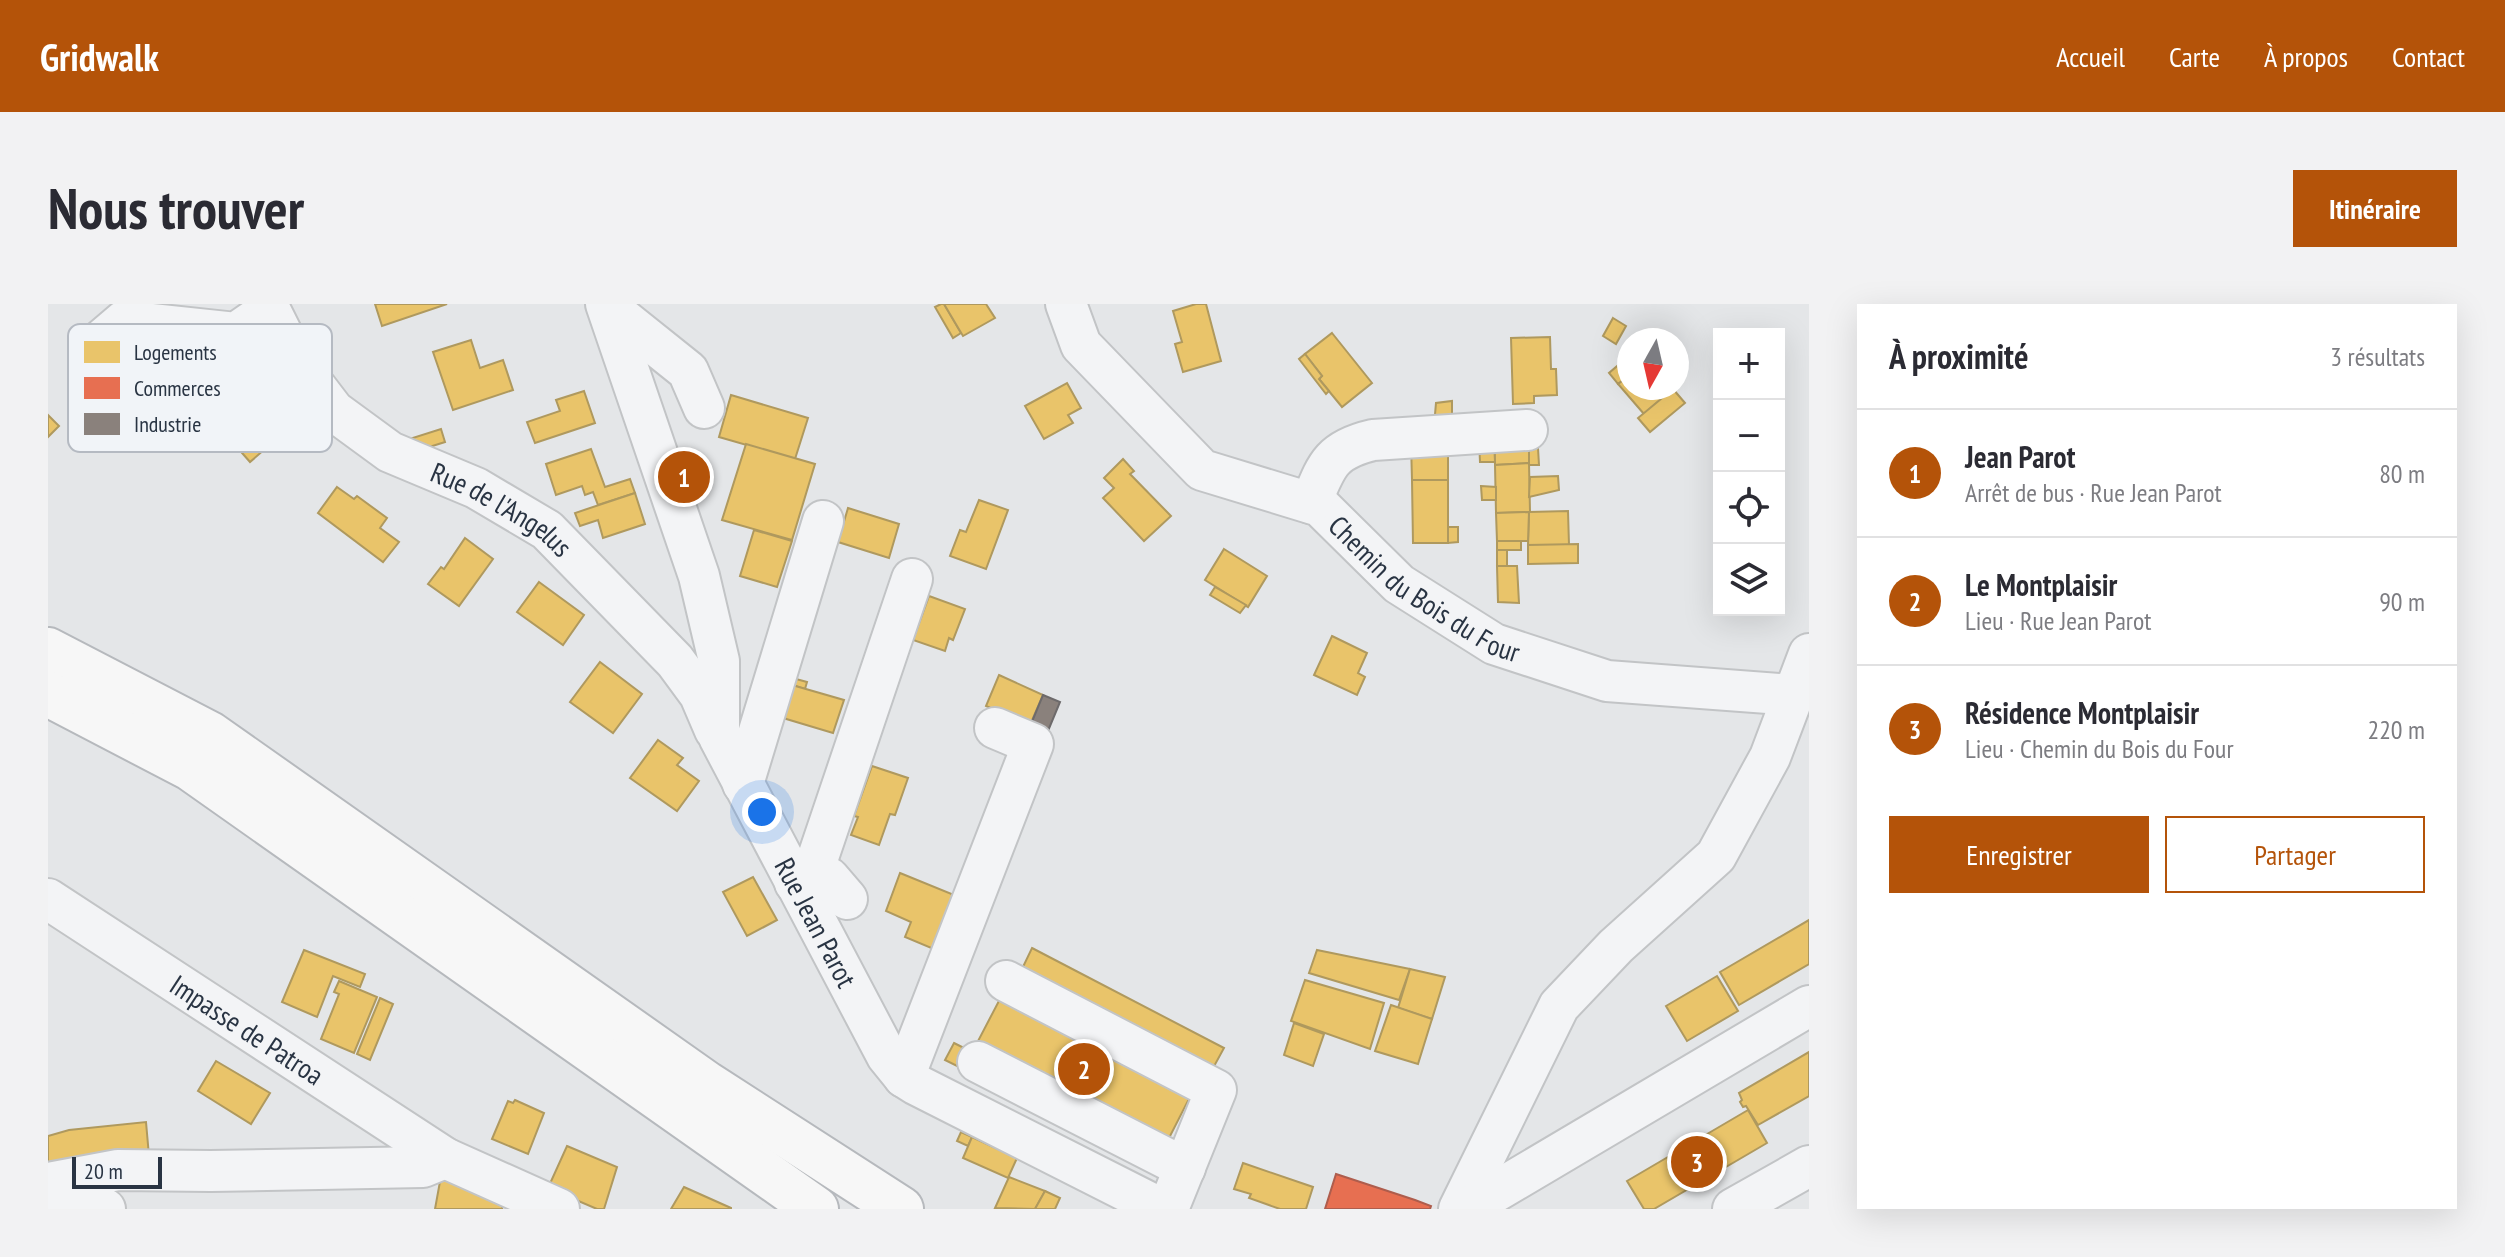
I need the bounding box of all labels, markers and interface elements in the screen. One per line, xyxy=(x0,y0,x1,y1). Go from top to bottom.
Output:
text: Gridwalk xyxy=(40,32,159,81)
text: Accueil xyxy=(2056,38,2125,75)
text: Carte xyxy=(2169,38,2220,75)
text: À propos xyxy=(2264,38,2348,75)
text: Contact xyxy=(2392,38,2465,75)
button: Itinéraire xyxy=(2293,170,2457,247)
text: Nous trouver xyxy=(48,172,304,244)
legend xyxy=(68,324,332,452)
north arrow xyxy=(1617,328,1689,400)
map controls xyxy=(1713,328,1785,616)
button: + xyxy=(1713,328,1785,400)
text: À proximité xyxy=(1889,334,2029,378)
text: Logements xyxy=(134,338,217,366)
text: 3 résultats xyxy=(2330,340,2425,373)
text: Commerces xyxy=(134,374,221,402)
button: − xyxy=(1713,400,1785,472)
text: Industrie xyxy=(134,410,201,438)
text: Jean Parot xyxy=(1965,437,2075,476)
pin: 1 xyxy=(658,447,710,507)
street label: Rue de l'Angelus xyxy=(426,453,581,564)
text: 1 xyxy=(1909,457,1921,490)
text: 80 m xyxy=(2379,457,2425,490)
button: locate xyxy=(1713,472,1785,544)
text: Arrêt de bus · Rue Jean Parot xyxy=(1965,476,2222,509)
street label: Chemin du Bois du Four xyxy=(1321,507,1525,670)
button: layers xyxy=(1713,544,1785,616)
text: Le Montplaisir xyxy=(1965,565,2117,604)
text: 2 xyxy=(1909,585,1921,618)
text: 90 m xyxy=(2379,585,2425,618)
text: Lieu · Rue Jean Parot xyxy=(1965,604,2151,637)
text: Résidence Montplaisir xyxy=(1965,693,2199,732)
text: 3 xyxy=(1909,713,1921,746)
text: 220 m xyxy=(2367,713,2425,746)
text: Lieu · Chemin du Bois du Four xyxy=(1965,732,2234,765)
your location xyxy=(742,792,782,832)
button: Enregistrer xyxy=(1889,816,2149,893)
button: Partager xyxy=(2165,816,2425,893)
street label: Rue Jean Parot xyxy=(767,851,866,994)
street label: Impasse de Patroa xyxy=(164,965,331,1093)
pin: 2 xyxy=(1058,1039,1110,1099)
pin: 3 xyxy=(1671,1132,1723,1192)
scale bar xyxy=(72,1153,162,1189)
text: 20 m xyxy=(84,1157,123,1185)

